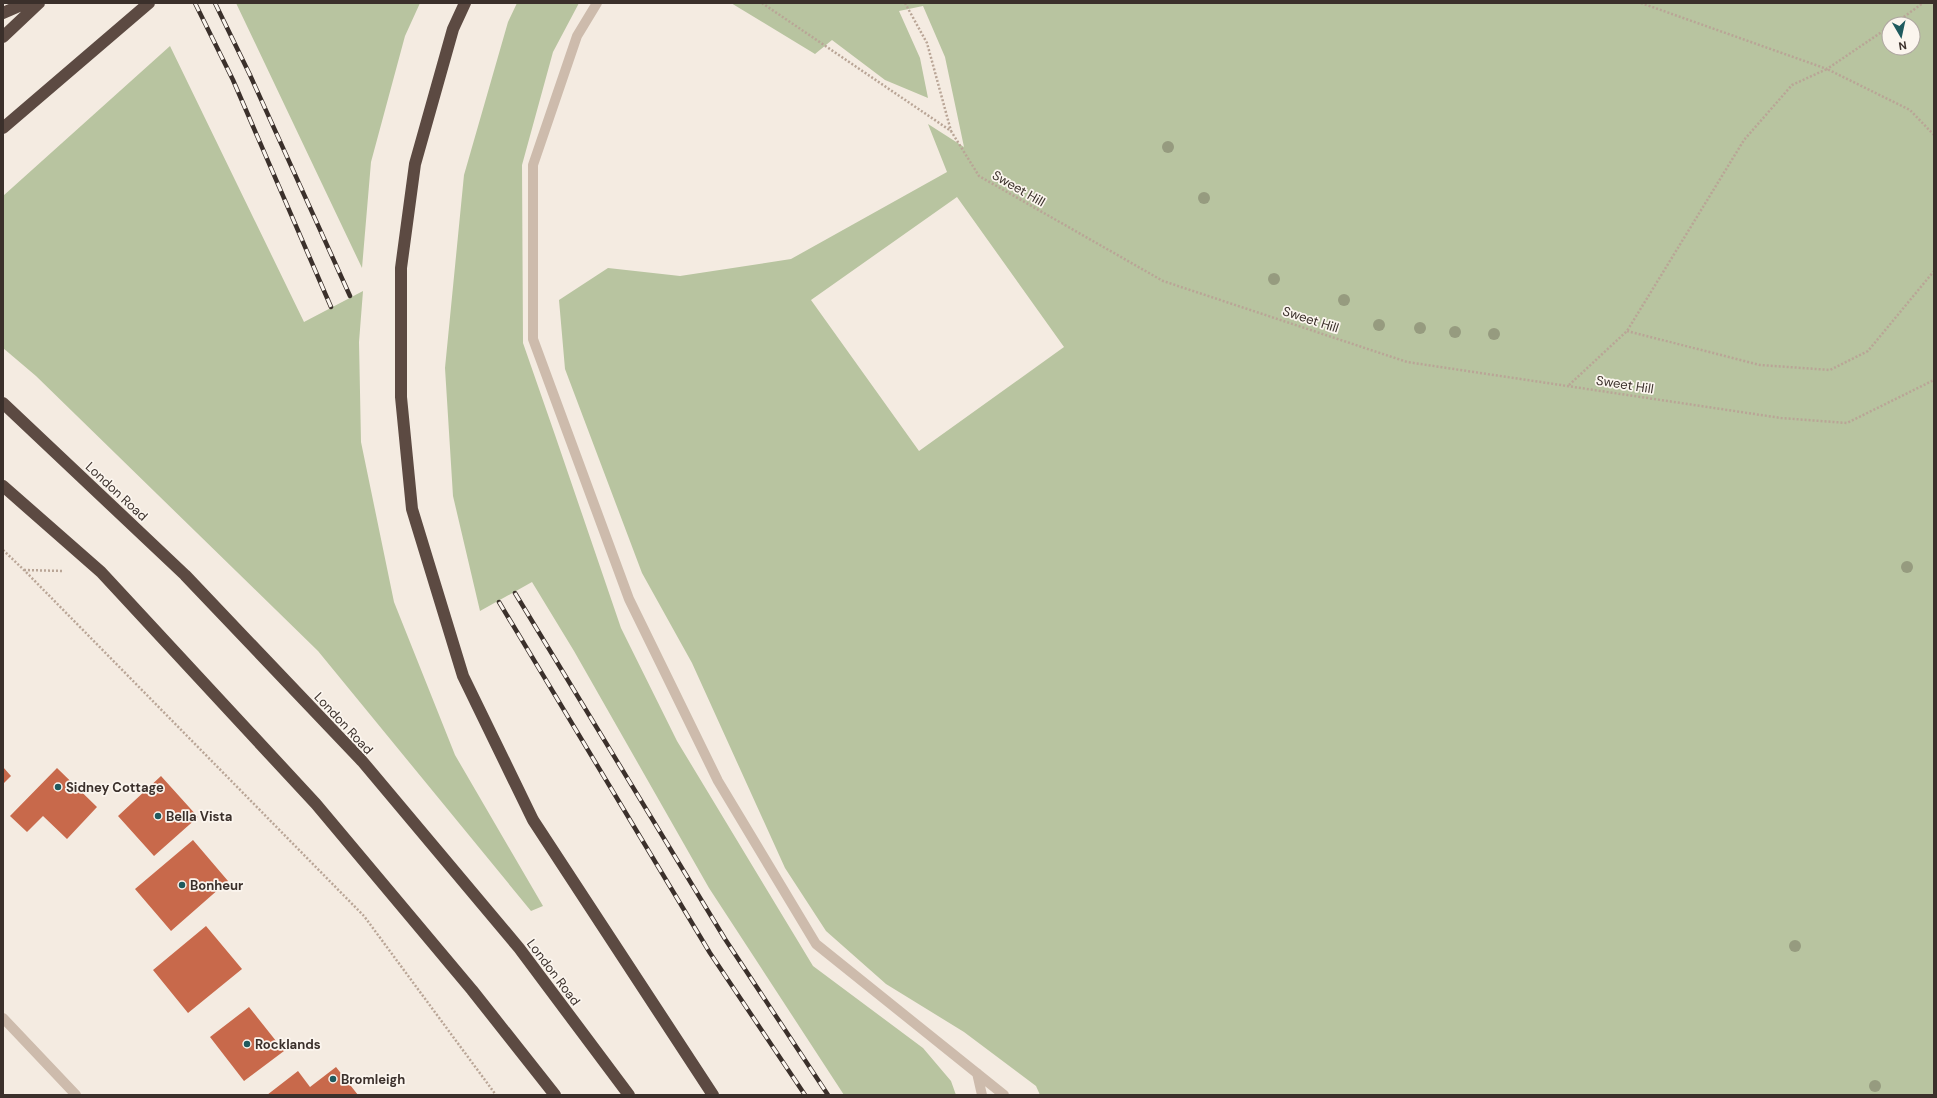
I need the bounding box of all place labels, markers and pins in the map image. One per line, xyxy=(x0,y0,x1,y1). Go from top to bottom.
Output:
place label: Sidney Cottage xyxy=(66,779,164,796)
marker: Sidney Cottage xyxy=(53,782,63,792)
place label: Bella Vista xyxy=(166,808,232,825)
marker: Bella Vista xyxy=(153,811,163,821)
place label: Bonheur xyxy=(190,877,244,894)
marker: Bonheur xyxy=(177,880,187,890)
place label: Rocklands xyxy=(255,1036,321,1053)
marker: Rocklands xyxy=(242,1039,252,1049)
place label: Bromleigh xyxy=(341,1071,405,1088)
marker: Bromleigh xyxy=(328,1074,338,1084)

